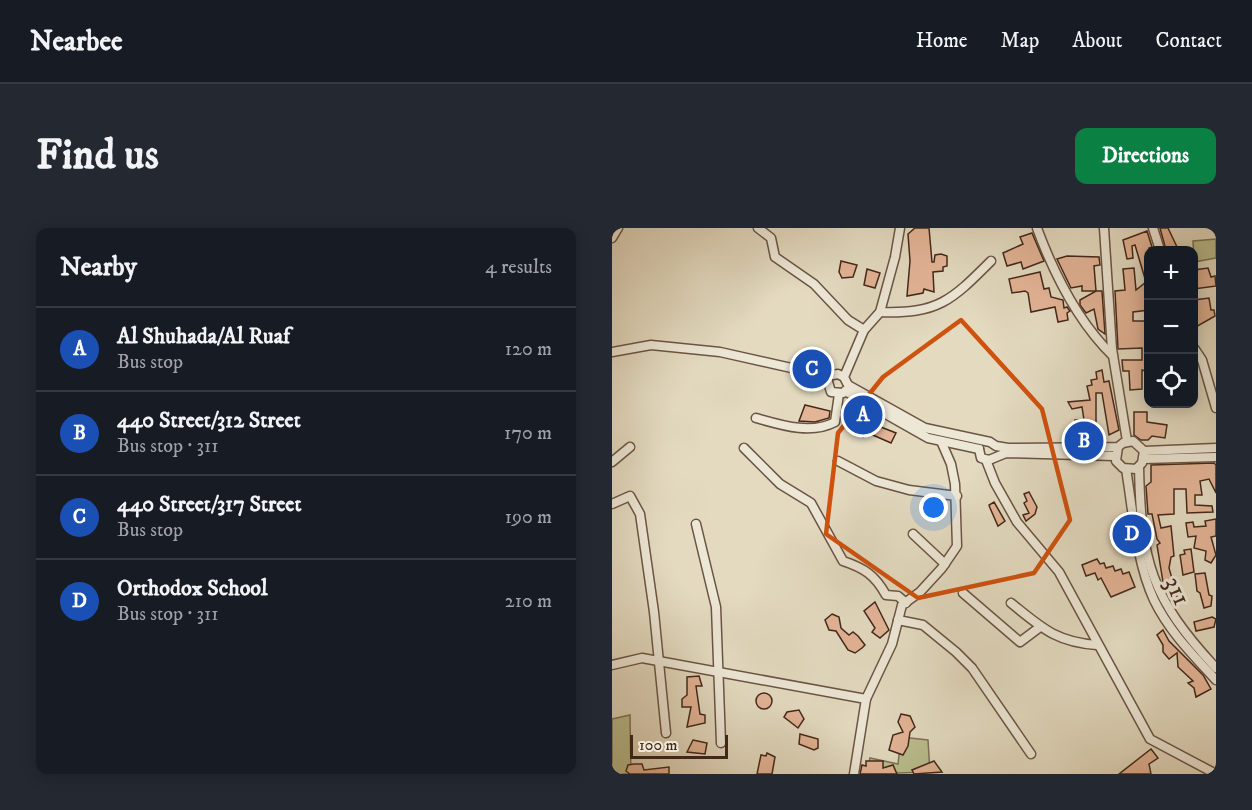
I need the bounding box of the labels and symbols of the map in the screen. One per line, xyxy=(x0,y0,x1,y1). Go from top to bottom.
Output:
pin: C xyxy=(792,346,832,392)
pin: A xyxy=(844,392,882,438)
pin: B xyxy=(1064,418,1104,464)
your location xyxy=(919,493,948,522)
pin: D xyxy=(1112,512,1152,556)
street label: 311 xyxy=(1156,571,1198,611)
scale bar xyxy=(630,732,728,760)

